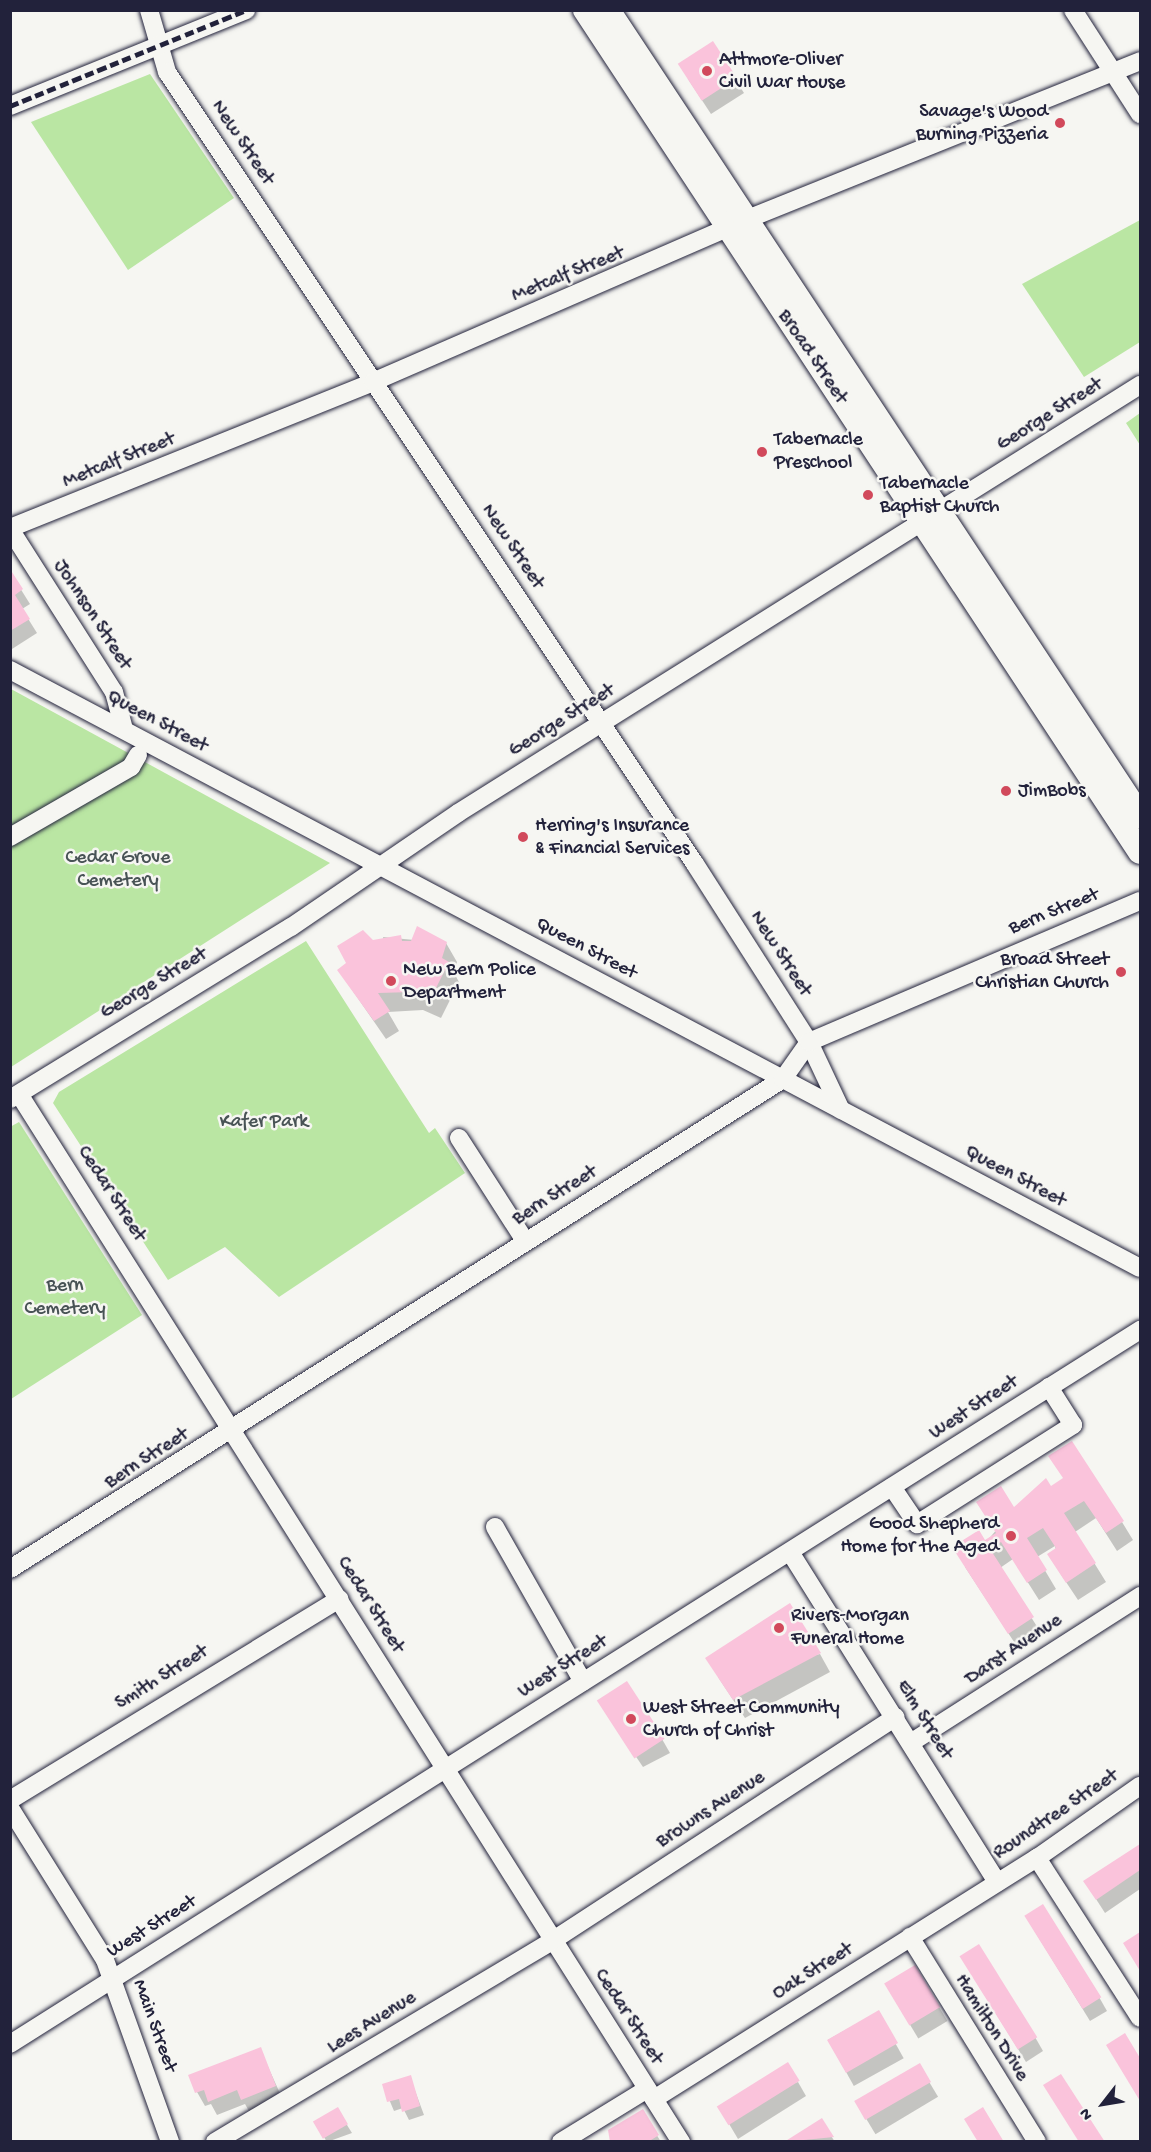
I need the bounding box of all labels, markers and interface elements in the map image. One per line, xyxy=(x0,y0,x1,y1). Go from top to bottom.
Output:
place label: Attmore-Oliver Civil War House xyxy=(719,48,845,95)
marker: Attmore-Oliver Civil War House xyxy=(700,64,714,78)
street label: New Street xyxy=(205,96,279,190)
place label: Savage's Wood Burning Pizzeria xyxy=(916,100,1048,147)
marker: Savage's Wood Burning Pizzeria xyxy=(1053,116,1067,130)
street label: Metcalf Street xyxy=(508,242,628,308)
street label: Broad Street xyxy=(772,305,852,409)
street label: George Street xyxy=(993,373,1107,457)
street label: Metcalf Street xyxy=(59,428,179,494)
place label: Tabernacle Preschool xyxy=(774,428,863,475)
marker: Tabernacle Preschool xyxy=(755,445,769,459)
place label: Tabernacle Baptist Church xyxy=(880,472,1000,519)
marker: Tabernacle Baptist Church xyxy=(861,488,875,502)
street label: New Street xyxy=(475,500,549,594)
street label: Johnson Street xyxy=(47,555,137,675)
street label: George Street xyxy=(505,679,619,763)
street label: Queen Street xyxy=(102,685,212,759)
place label: JimBobs xyxy=(1018,779,1086,803)
marker: JimBobs xyxy=(999,784,1013,798)
place label: Herring's Insurance & Financial Services xyxy=(535,814,689,861)
marker: Herring's Insurance & Financial Services xyxy=(516,830,530,844)
park label: Cedar Grove Cemetery xyxy=(65,846,171,893)
street label: Bern Street xyxy=(1005,883,1103,941)
street label: New Street xyxy=(744,907,816,1001)
street label: Queen Street xyxy=(531,912,641,986)
street label: George Street xyxy=(96,943,212,1025)
place label: Broad Street Christian Church xyxy=(975,948,1109,995)
place label: New Bern Police Department xyxy=(403,958,536,1005)
marker: Broad Street Christian Church xyxy=(1114,965,1128,979)
marker: New Bern Police Department xyxy=(384,974,398,988)
park label: Kafer Park xyxy=(220,1110,308,1134)
street label: Queen Street xyxy=(960,1140,1070,1214)
street label: Cedar Street xyxy=(71,1142,151,1246)
street label: Bern Street xyxy=(508,1161,602,1231)
park label: Bern Cemetery xyxy=(24,1274,106,1321)
street label: West Street xyxy=(925,1370,1023,1446)
street label: Bern Street xyxy=(101,1423,193,1495)
place label: Good Shepherd Home for the Aged xyxy=(840,1512,999,1559)
marker: Good Shepherd Home for the Aged xyxy=(1004,1529,1018,1543)
street label: Cedar Street xyxy=(331,1552,409,1658)
place label: Rivers-Morgan Funeral Home xyxy=(791,1604,909,1651)
street label: Darst Avenue xyxy=(961,1609,1067,1691)
marker: Rivers-Morgan Funeral Home xyxy=(772,1621,786,1635)
street label: West Street xyxy=(514,1630,612,1704)
street label: Smith Street xyxy=(111,1640,213,1716)
street label: Elm Street xyxy=(890,1676,958,1764)
place label: West Street Community Church of Christ xyxy=(643,1696,840,1743)
marker: West Street Community Church of Christ xyxy=(624,1712,638,1726)
street label: Roundtree Street xyxy=(989,1764,1123,1866)
street label: Browns Avenue xyxy=(652,1766,770,1854)
street label: West Street xyxy=(103,1890,201,1964)
street label: Oak Street xyxy=(768,1938,858,2006)
street label: Cedar Street xyxy=(588,1965,668,2069)
street label: Hamilton Drive xyxy=(949,1970,1033,2086)
street label: Main Street xyxy=(126,1976,182,2076)
street label: Lees Avenue xyxy=(323,1986,421,2060)
north arrow xyxy=(1073,2074,1133,2134)
text: N xyxy=(1076,2104,1098,2123)

